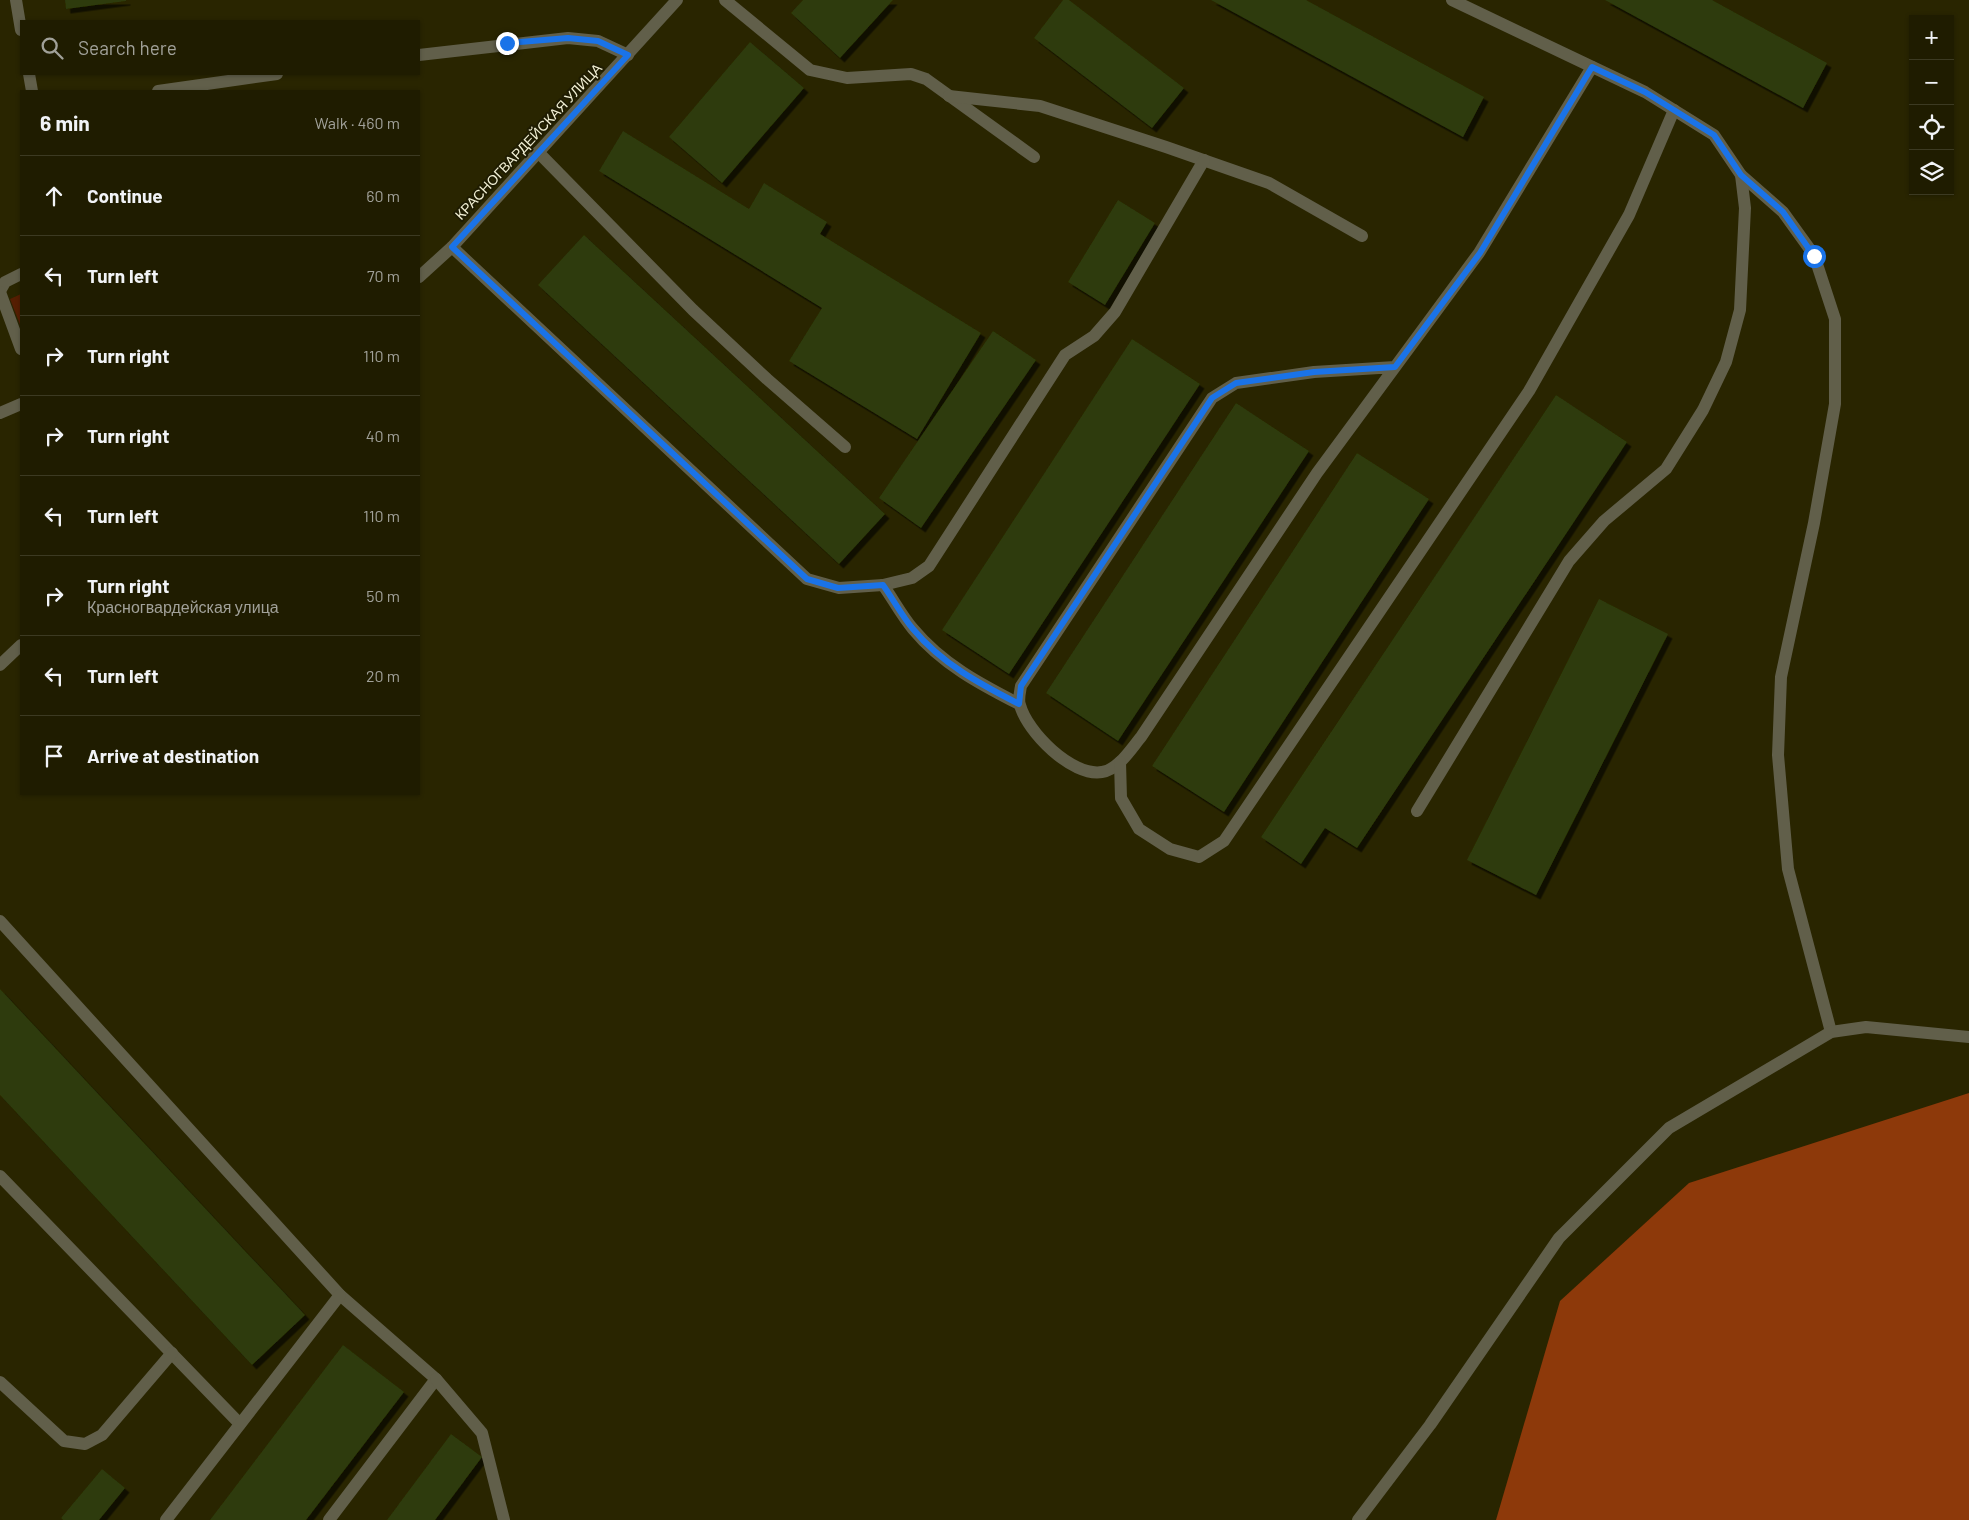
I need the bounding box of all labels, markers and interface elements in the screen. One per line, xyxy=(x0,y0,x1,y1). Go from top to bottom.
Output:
map controls xyxy=(1909,15,1954,195)
button: + xyxy=(1909,15,1954,60)
search box xyxy=(20,20,420,75)
route end xyxy=(496,32,519,55)
icon: search xyxy=(38,34,66,62)
text: Search here xyxy=(78,36,177,59)
street label: КРАСНОГВАРДЕЙСКАЯ УЛИЦА xyxy=(451,59,605,223)
button: − xyxy=(1909,60,1954,105)
button: locate xyxy=(1909,105,1954,150)
text: 6 min xyxy=(40,110,90,135)
text: Walk · 460 m xyxy=(315,113,400,132)
button: layers xyxy=(1909,150,1954,195)
icon: ahead xyxy=(40,182,68,210)
text: Continue xyxy=(87,184,163,207)
text: 60 m xyxy=(366,186,400,205)
route start xyxy=(1803,245,1826,268)
icon: left xyxy=(40,262,68,290)
text: Turn left xyxy=(87,264,158,287)
text: 70 m xyxy=(367,266,400,285)
icon: right xyxy=(40,342,68,370)
text: Turn right xyxy=(87,344,169,367)
text: 110 m xyxy=(363,346,400,365)
icon: right xyxy=(40,422,68,450)
text: Turn right xyxy=(87,424,169,447)
text: 40 m xyxy=(366,426,400,445)
icon: left xyxy=(40,502,68,530)
text: Turn left xyxy=(87,504,158,527)
text: 110 m xyxy=(363,506,400,525)
text: Turn right xyxy=(87,574,169,597)
icon: right xyxy=(40,582,68,610)
text: 50 m xyxy=(366,586,400,605)
text: Красногвардейская улица xyxy=(87,597,279,616)
icon: left xyxy=(40,662,68,690)
text: Turn left xyxy=(87,664,158,687)
text: 20 m xyxy=(366,666,400,685)
icon: arrive xyxy=(40,742,68,770)
text: Arrive at destination xyxy=(87,744,259,767)

